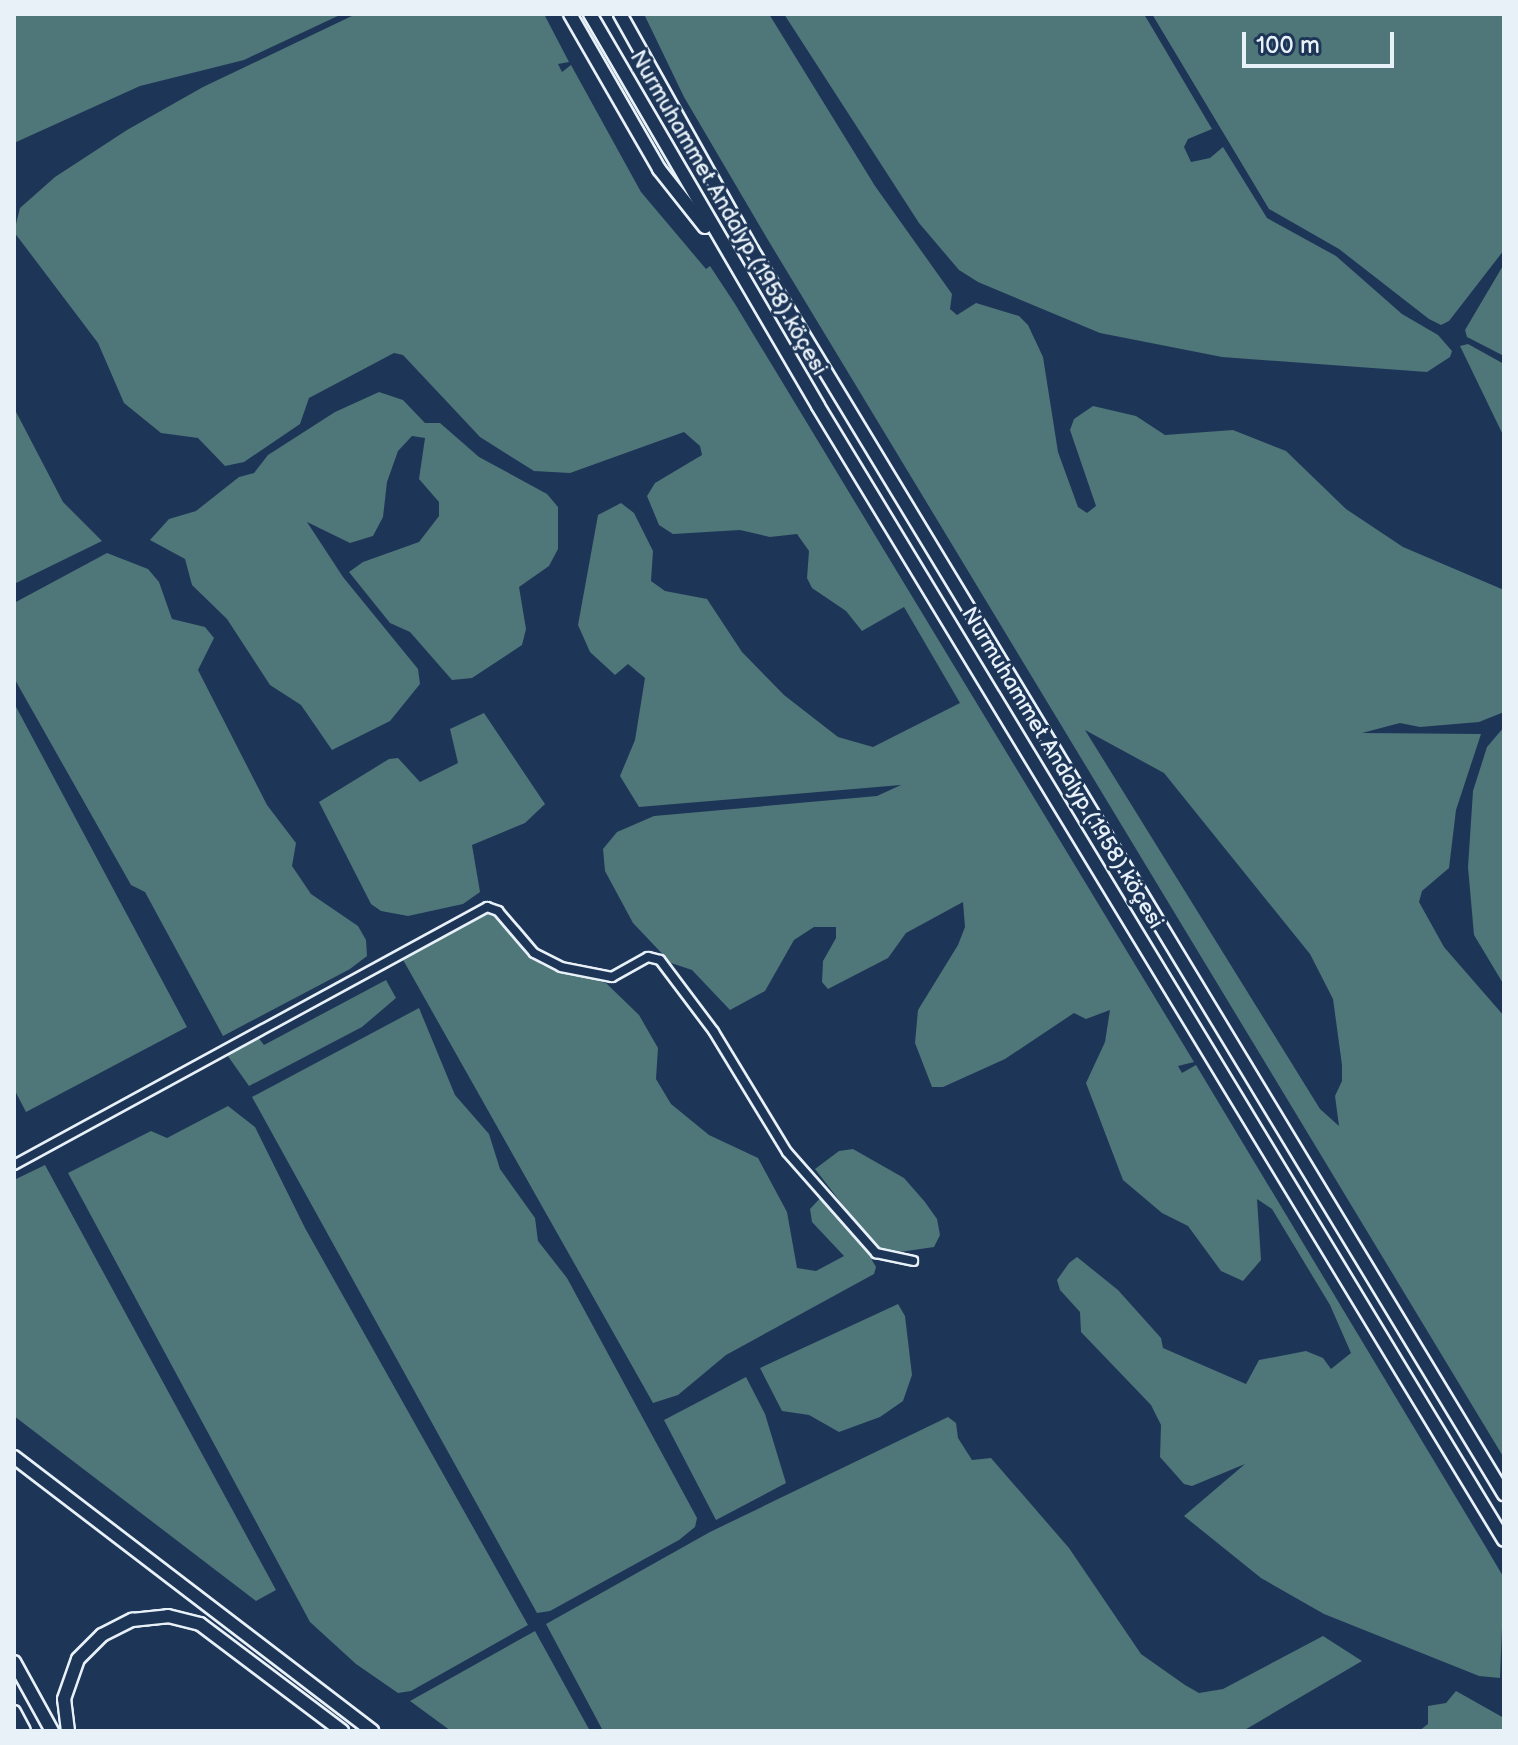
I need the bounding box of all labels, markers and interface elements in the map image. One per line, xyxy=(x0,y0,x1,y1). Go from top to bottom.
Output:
scale bar xyxy=(1246,16,1398,66)
text: 100 m xyxy=(1256,31,1320,60)
street label: Nurmuhammet Andalyp (1958) köçesi xyxy=(624,46,832,380)
street label: Nurmuhammet Andalyp (1958) köçesi xyxy=(955,602,1169,934)

